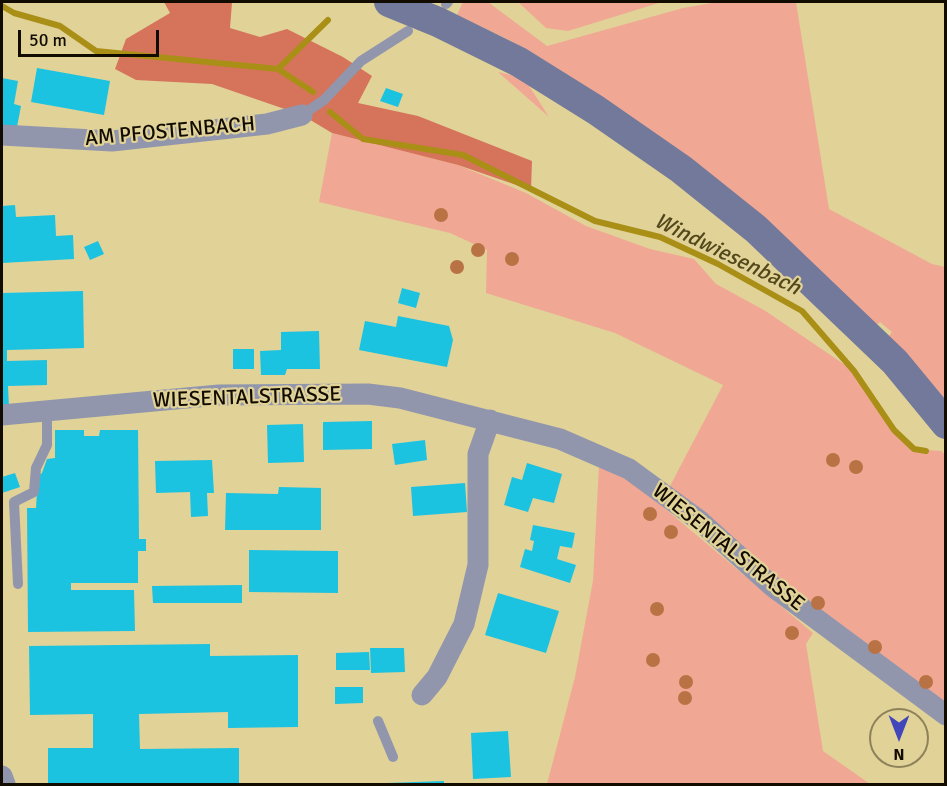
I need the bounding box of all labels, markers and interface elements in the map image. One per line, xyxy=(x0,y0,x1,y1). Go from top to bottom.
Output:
scale bar xyxy=(21,18,162,56)
text: 50 m xyxy=(29,29,67,51)
street label: AM PFOSTENBACH xyxy=(84,112,256,152)
water label: Windwiesenbach xyxy=(650,208,804,302)
street label: WIESENTALSTRASSE xyxy=(152,382,342,414)
street label: WIESENTALSTRASSE xyxy=(647,479,809,617)
north arrow xyxy=(869,708,929,768)
text: N xyxy=(893,744,905,764)

